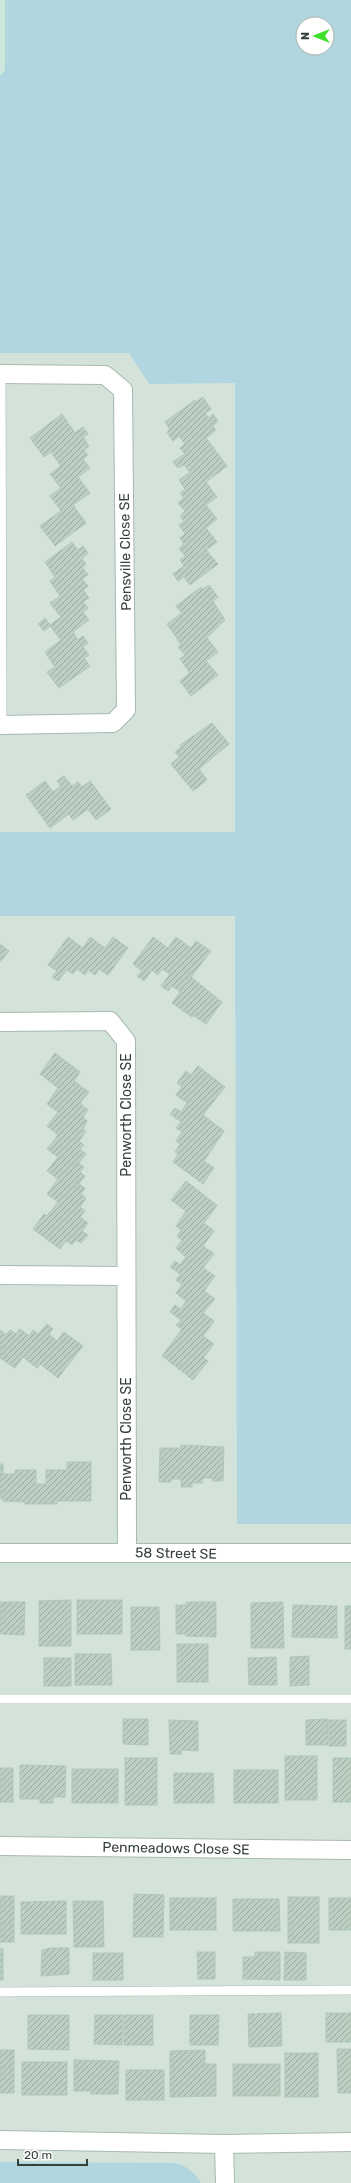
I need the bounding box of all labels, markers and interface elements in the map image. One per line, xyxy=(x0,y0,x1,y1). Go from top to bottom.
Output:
north arrow xyxy=(295,16,335,56)
text: N xyxy=(299,32,312,40)
street label: Pensville Close SE xyxy=(116,493,135,611)
street label: Penworth Close SE xyxy=(118,1053,135,1177)
street label: Penworth Close SE xyxy=(118,1377,135,1501)
street label: 58 Street SE xyxy=(135,1544,217,1563)
street label: Penmeadows Close SE xyxy=(102,1839,250,1858)
scale bar xyxy=(18,2141,87,2167)
text: 20 m xyxy=(24,2148,52,2162)

